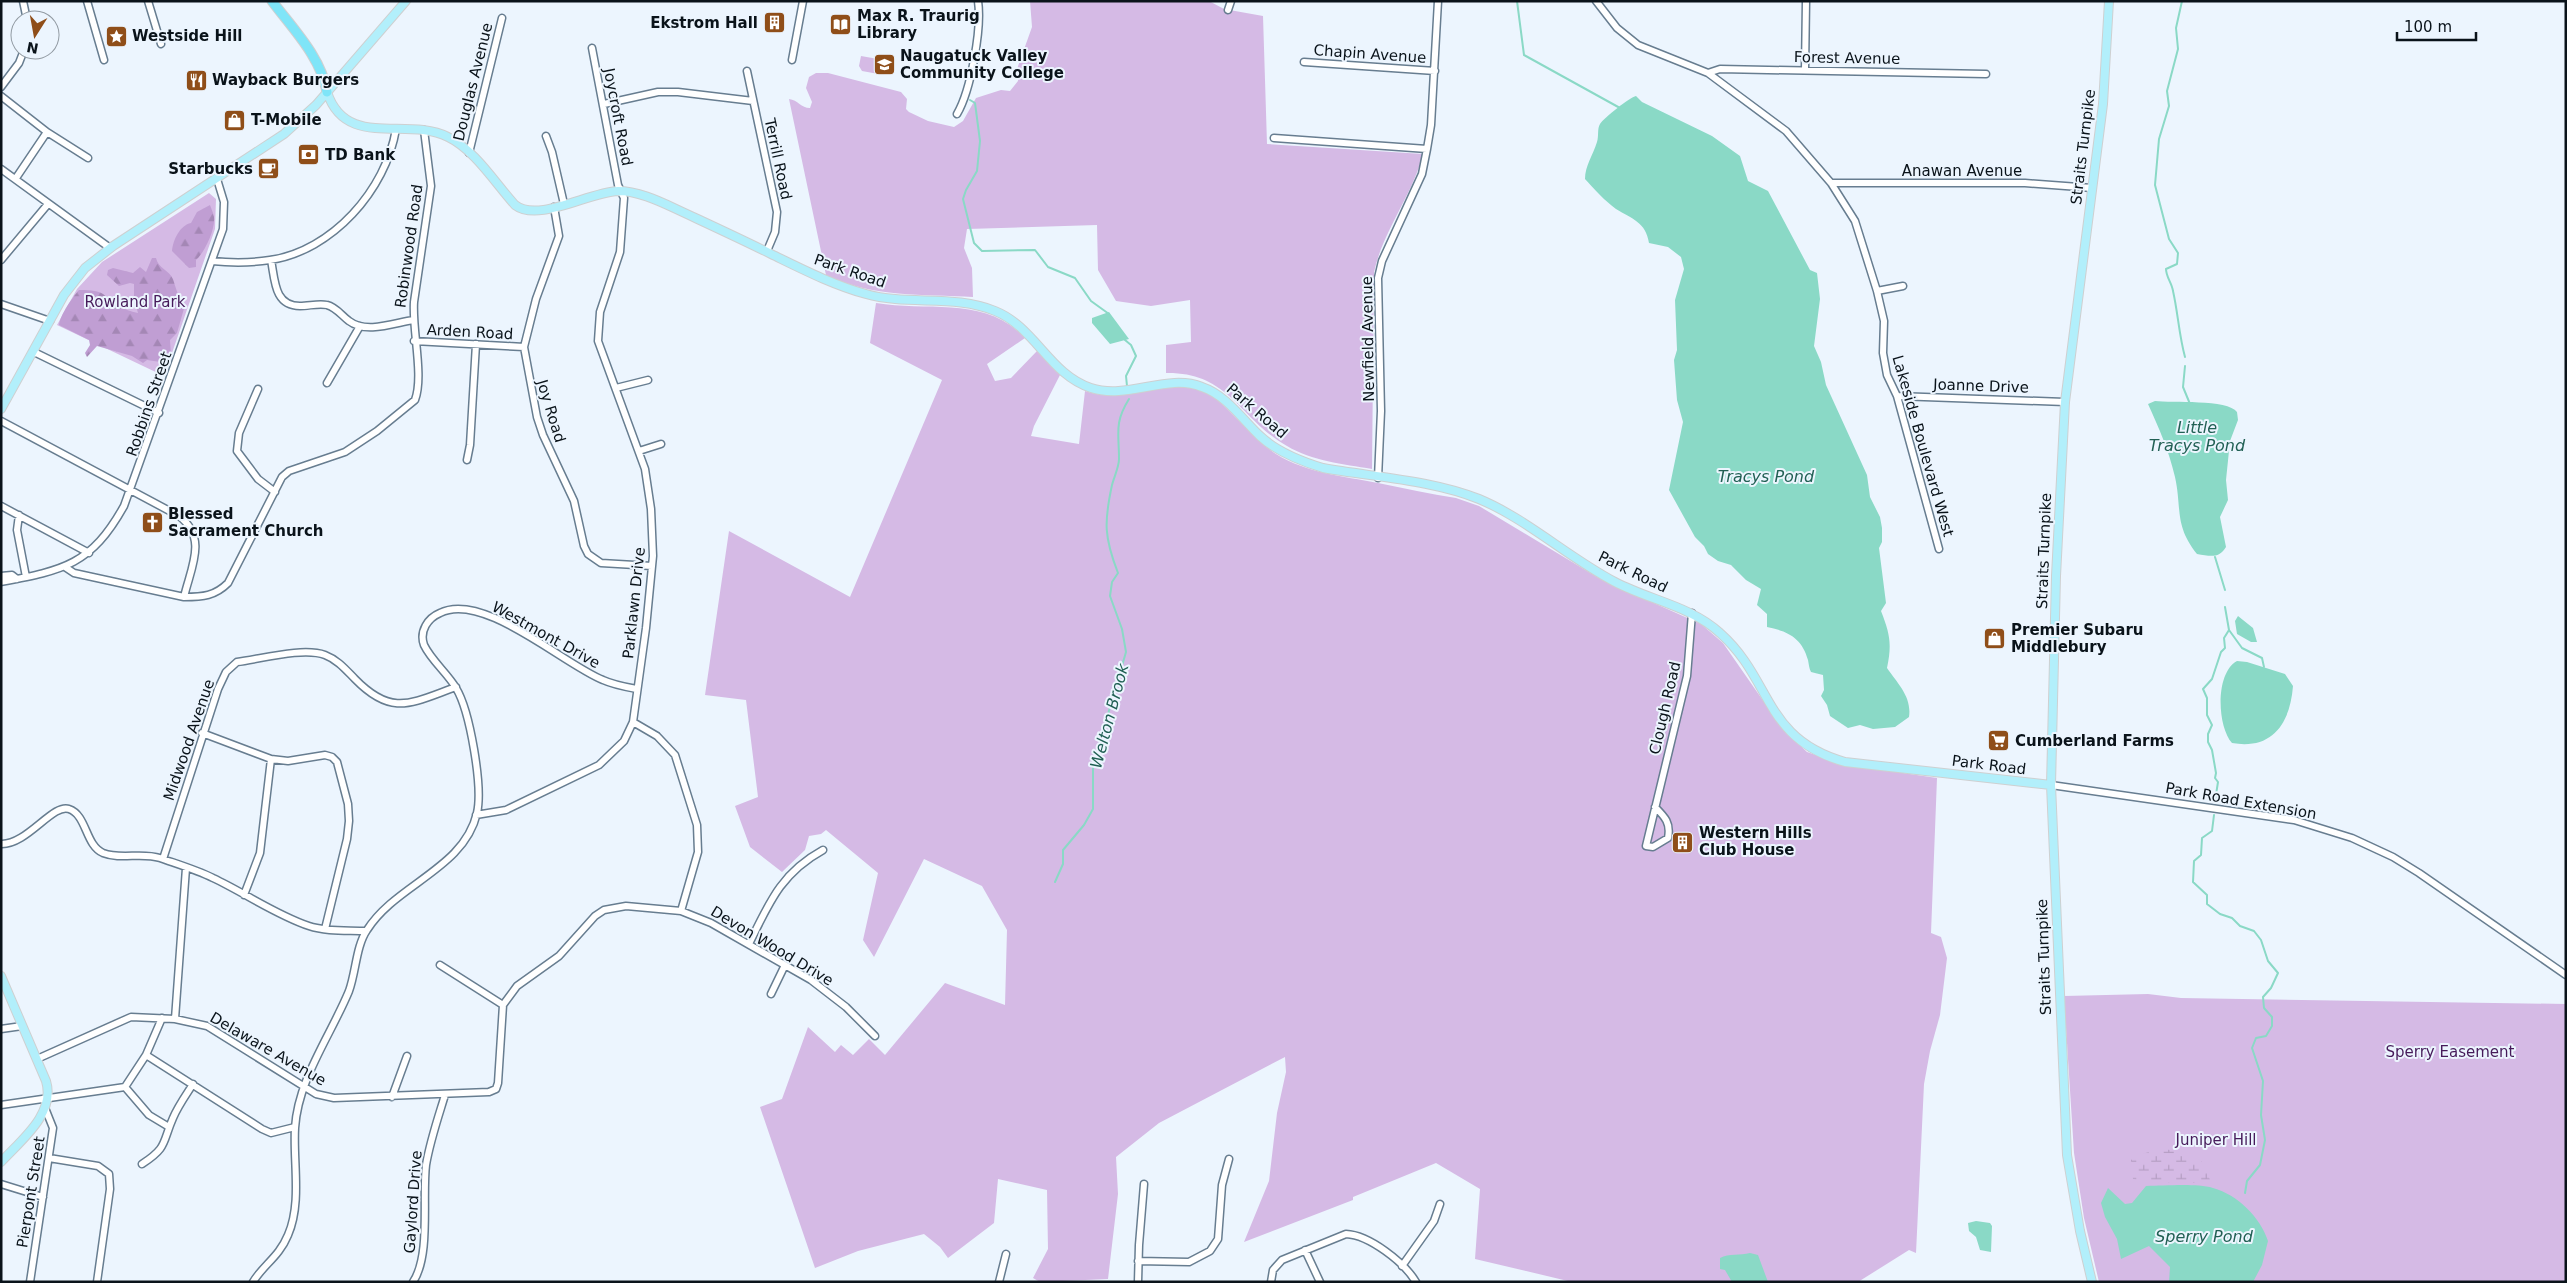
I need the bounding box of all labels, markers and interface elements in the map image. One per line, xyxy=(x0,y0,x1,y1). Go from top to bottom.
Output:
place label: Max R. Traurig Library xyxy=(857,7,980,42)
north arrow xyxy=(10,10,60,60)
scale bar xyxy=(2397,10,2476,42)
building icon: Ekstrom Hall xyxy=(762,11,786,35)
library icon: Max R. Traurig Library xyxy=(829,13,853,37)
place label: Ekstrom Hall xyxy=(650,14,758,32)
text: 100 m xyxy=(2404,18,2452,36)
street label: Douglas Avenue xyxy=(450,21,496,143)
place icon: Westside Hill xyxy=(104,24,128,48)
place label: Westside Hill xyxy=(132,27,242,45)
text: N xyxy=(25,39,40,57)
street label: Chapin Avenue xyxy=(1313,41,1427,67)
place label: Naugatuck Valley Community College xyxy=(900,47,1064,82)
street label: Forest Avenue xyxy=(1794,48,1900,68)
school or university icon: Naugatuck Valley Community College xyxy=(872,53,896,77)
street label: Joycroft Road xyxy=(600,66,636,167)
restaurant icon: Wayback Burgers xyxy=(184,68,208,92)
place label: Wayback Burgers xyxy=(212,71,359,89)
street label: Straits Turnpike xyxy=(2067,88,2099,206)
shop icon: T-Mobile xyxy=(223,108,247,132)
place label: T-Mobile xyxy=(251,111,322,129)
street label: Terrill Road xyxy=(760,116,795,201)
bank icon: TD Bank xyxy=(297,143,321,167)
place label: TD Bank xyxy=(325,146,396,164)
cafe icon: Starbucks xyxy=(257,157,281,181)
place label: Starbucks xyxy=(168,160,253,178)
street label: Anawan Avenue xyxy=(1902,162,2022,180)
street label: Robinwood Road xyxy=(391,183,427,309)
street label: Park Road xyxy=(812,250,888,292)
street label: Newfield Avenue xyxy=(1358,276,1378,402)
park label: Rowland Park xyxy=(85,293,186,311)
street label: Arden Road xyxy=(426,321,514,343)
street label: Robbins Street xyxy=(123,349,175,459)
street label: Lakeside Boulevard West xyxy=(1888,353,1958,539)
street label: Joanne Drive xyxy=(1932,375,2029,397)
street label: Joy Road xyxy=(533,376,569,445)
street label: Park Road xyxy=(1223,380,1291,442)
water label: Little Tracys Pond xyxy=(2149,418,2246,455)
water label: Tracys Pond xyxy=(1718,467,1815,486)
street label: Straits Turnpike xyxy=(2033,493,2055,609)
place label: Blessed Sacrament Church xyxy=(168,505,324,540)
church icon: Blessed Sacrament Church xyxy=(140,511,164,535)
street label: Parklawn Drive xyxy=(619,546,649,660)
street label: Park Road xyxy=(1595,548,1671,596)
street label: Westmont Drive xyxy=(489,598,603,672)
place label: Premier Subaru Middlebury xyxy=(2011,621,2144,656)
shop icon: Premier Subaru Middlebury xyxy=(1983,627,2007,651)
street label: Clough Road xyxy=(1646,660,1684,756)
water label: Welton Brook xyxy=(1086,661,1133,771)
street label: Midwood Avenue xyxy=(160,677,218,803)
supermarket icon: Cumberland Farms xyxy=(1987,729,2011,753)
place label: Cumberland Farms xyxy=(2015,732,2174,750)
street label: Park Road xyxy=(1951,752,2027,778)
street label: Park Road Extension xyxy=(2164,779,2318,823)
place label: Western Hills Club House xyxy=(1699,824,1812,859)
building icon: Western Hills Club House xyxy=(1671,830,1695,854)
street label: Straits Turnpike xyxy=(2033,899,2055,1015)
street label: Devon Wood Drive xyxy=(707,902,837,990)
street label: Delaware Avenue xyxy=(207,1008,329,1090)
park label: Sperry Easement xyxy=(2386,1043,2515,1061)
park label: Juniper Hill xyxy=(2174,1131,2257,1149)
street label: Pierpont Street xyxy=(13,1135,49,1249)
street label: Gaylord Drive xyxy=(400,1150,426,1254)
water label: Sperry Pond xyxy=(2155,1227,2254,1246)

